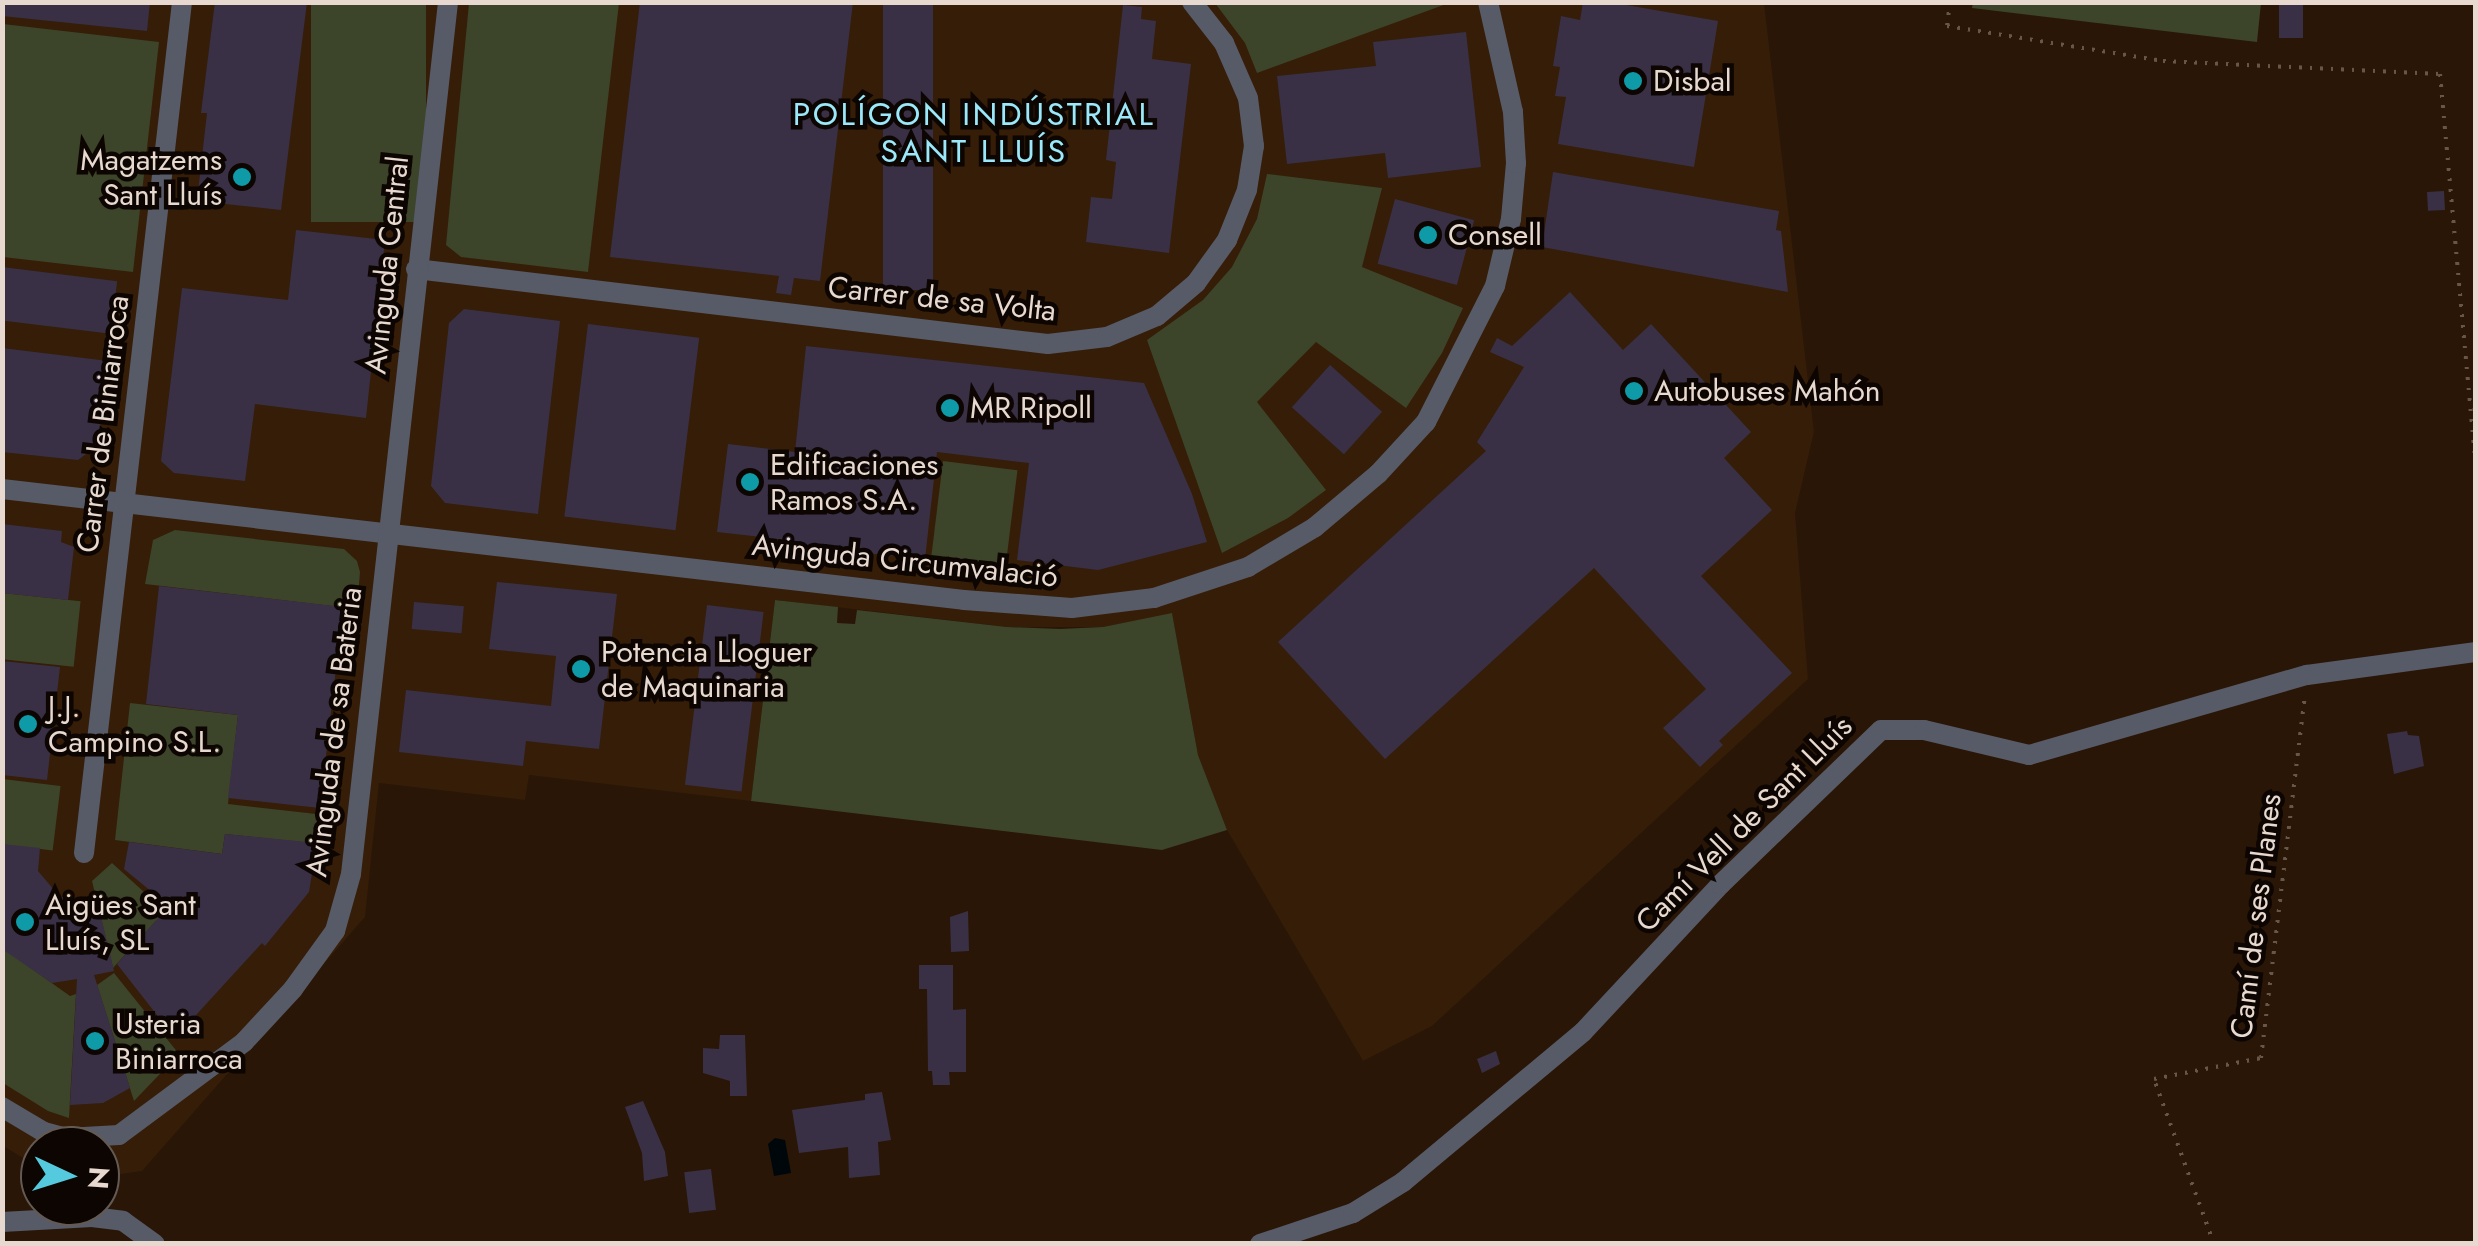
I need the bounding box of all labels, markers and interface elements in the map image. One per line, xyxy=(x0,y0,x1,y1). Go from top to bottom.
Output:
place label: Disbal xyxy=(1653,63,1732,99)
marker: Disbal xyxy=(1622,70,1644,92)
district label: POLÍGON INDÚSTRIAL SANT LLUÍS xyxy=(793,96,1155,171)
place label: Magatzems Sant Lluís xyxy=(80,142,222,212)
street label: Avinguda Central xyxy=(358,154,416,376)
marker: Magatzems Sant Lluís xyxy=(231,166,253,188)
place label: Consell xyxy=(1448,217,1542,253)
marker: Consell xyxy=(1417,224,1439,246)
street label: Carrer de sa Volta xyxy=(826,269,1058,329)
street label: Carrer de Biniarroca xyxy=(69,293,137,555)
place label: Autobuses Mahón xyxy=(1654,373,1881,409)
marker: Autobuses Mahón xyxy=(1623,380,1645,402)
place label: MR Ripoll xyxy=(970,390,1092,426)
marker: MR Ripoll xyxy=(939,397,961,419)
place label: Edificaciones Ramos S.A. xyxy=(770,447,938,518)
marker: Edificaciones Ramos S.A. xyxy=(739,471,761,493)
street label: Avinguda Circumvalació xyxy=(750,527,1060,595)
street label: Avinguda de sa Bateria xyxy=(298,585,370,879)
place label: Potencia Lloguer de Maquinaria xyxy=(601,634,812,704)
marker: Potencia Lloguer de Maquinaria xyxy=(570,658,592,680)
place label: J.J. Campino S.L. xyxy=(48,689,221,760)
street label: Camí Vell de Sant Lluís xyxy=(1628,708,1860,940)
marker: J.J. Campino S.L. xyxy=(17,713,39,735)
street label: Camí de ses Planes xyxy=(2223,792,2289,1040)
place label: Aigües Sant Lluís, SL xyxy=(45,887,196,958)
marker: Aigües Sant Lluís, SL xyxy=(14,911,36,933)
place label: Usteria Biniarroca xyxy=(115,1006,243,1076)
marker: Usteria Biniarroca xyxy=(84,1030,106,1052)
north arrow xyxy=(20,1126,120,1226)
text: N xyxy=(77,1165,120,1191)

